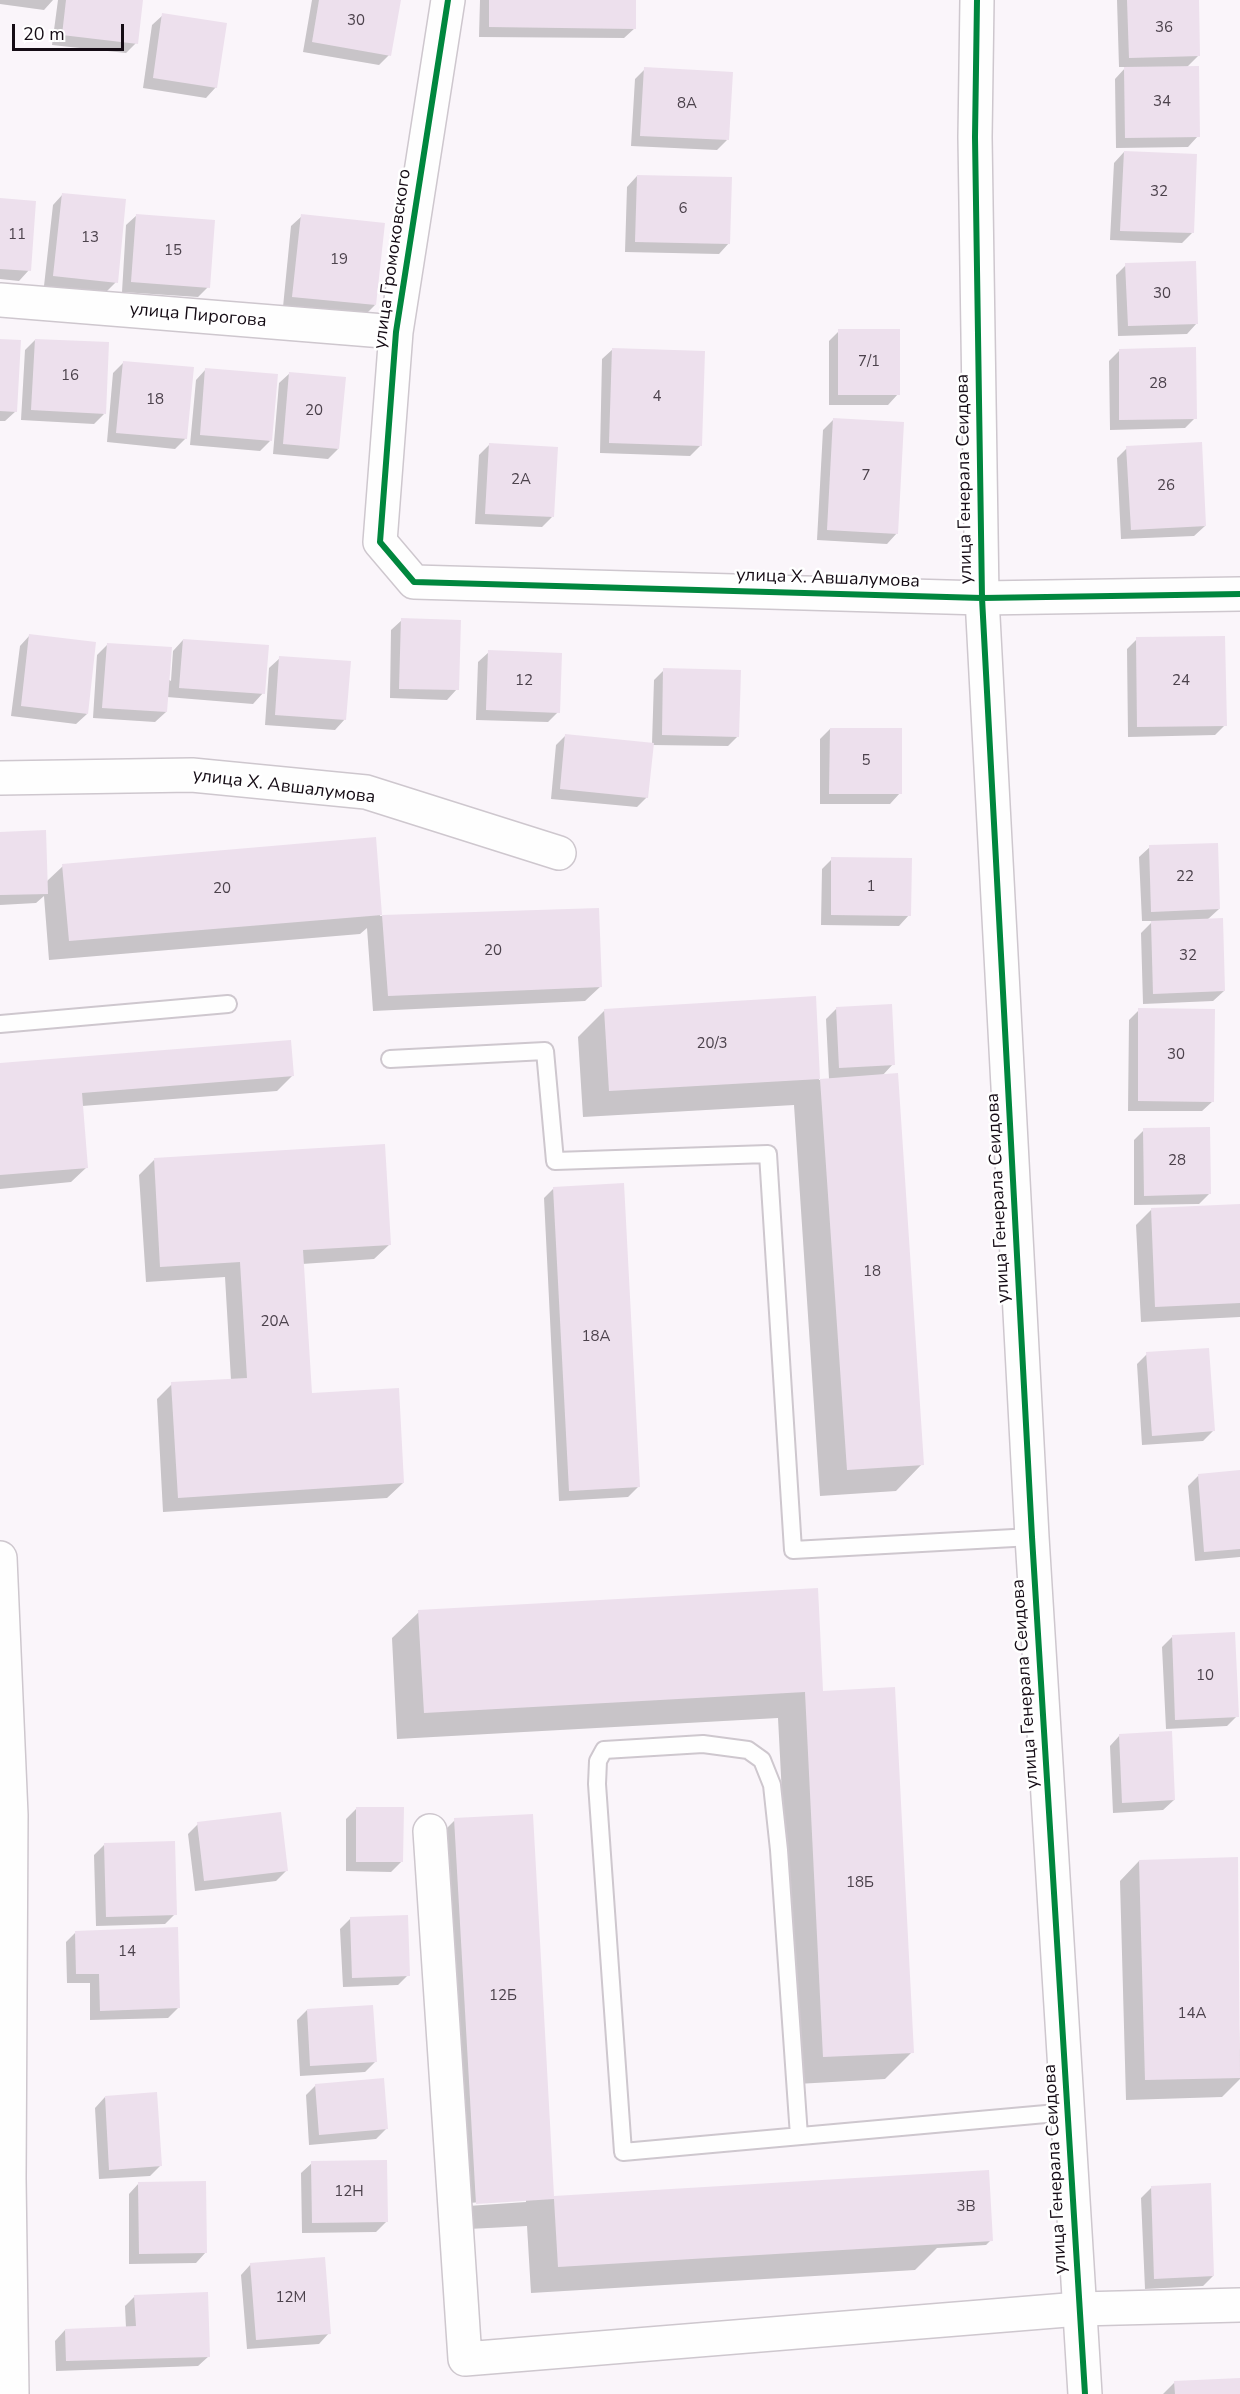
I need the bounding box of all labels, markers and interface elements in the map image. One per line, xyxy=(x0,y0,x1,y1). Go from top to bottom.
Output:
scale bar xyxy=(15,12,128,50)
house number: 30 xyxy=(347,12,365,30)
house number: 36 xyxy=(1155,19,1173,37)
text: 20 m xyxy=(23,22,65,46)
house number: 34 xyxy=(1153,93,1171,111)
house number: 8А xyxy=(677,95,697,113)
street label: улица Громоковского xyxy=(370,168,416,350)
house number: 32 xyxy=(1150,183,1168,201)
house number: 6 xyxy=(679,200,687,218)
house number: 11 xyxy=(8,226,26,244)
house number: 13 xyxy=(81,229,99,247)
house number: 15 xyxy=(164,242,182,260)
house number: 19 xyxy=(330,251,348,269)
house number: 30 xyxy=(1153,285,1171,303)
street label: улица Пирогова xyxy=(129,299,267,333)
house number: 7/1 xyxy=(858,353,880,371)
house number: 16 xyxy=(61,367,79,385)
street label: улица Генерала Сеидова xyxy=(952,374,978,584)
house number: 28 xyxy=(1149,375,1167,393)
house number: 4 xyxy=(653,388,661,406)
house number: 18 xyxy=(146,391,164,409)
house number: 20 xyxy=(305,402,323,420)
house number: 7 xyxy=(862,467,870,485)
house number: 2А xyxy=(511,471,531,489)
house number: 26 xyxy=(1157,477,1175,495)
street label: улица Х. Авшалумова xyxy=(736,565,920,593)
house number: 12 xyxy=(515,672,533,690)
house number: 24 xyxy=(1172,672,1190,690)
house number: 5 xyxy=(862,752,870,770)
street label: улица Х. Авшалумова xyxy=(191,765,377,809)
house number: 22 xyxy=(1176,868,1194,886)
house number: 1 xyxy=(867,878,875,896)
house number: 20 xyxy=(213,880,231,898)
house number: 20 xyxy=(484,942,502,960)
house number: 32 xyxy=(1179,947,1197,965)
house number: 20/3 xyxy=(696,1035,728,1053)
house number: 30 xyxy=(1167,1046,1185,1064)
street label: улица Генерала Сеидова xyxy=(983,1093,1015,1303)
house number: 28 xyxy=(1168,1152,1186,1170)
house number: 18 xyxy=(863,1263,881,1281)
house number: 20А xyxy=(261,1313,289,1331)
house number: 18А xyxy=(582,1328,610,1346)
street label: улица Генерала Сеидова xyxy=(1008,1578,1044,1790)
house number: 10 xyxy=(1196,1667,1214,1685)
house number: 18Б xyxy=(846,1874,874,1892)
house number: 14 xyxy=(118,1943,136,1961)
house number: 12Б xyxy=(489,1987,517,2005)
house number: 14А xyxy=(1178,2005,1206,2023)
street label: улица Генерала Сеидова xyxy=(1040,2064,1072,2274)
house number: 12Н xyxy=(334,2183,364,2201)
house number: 3В xyxy=(956,2198,976,2216)
house number: 12М xyxy=(276,2289,306,2307)

